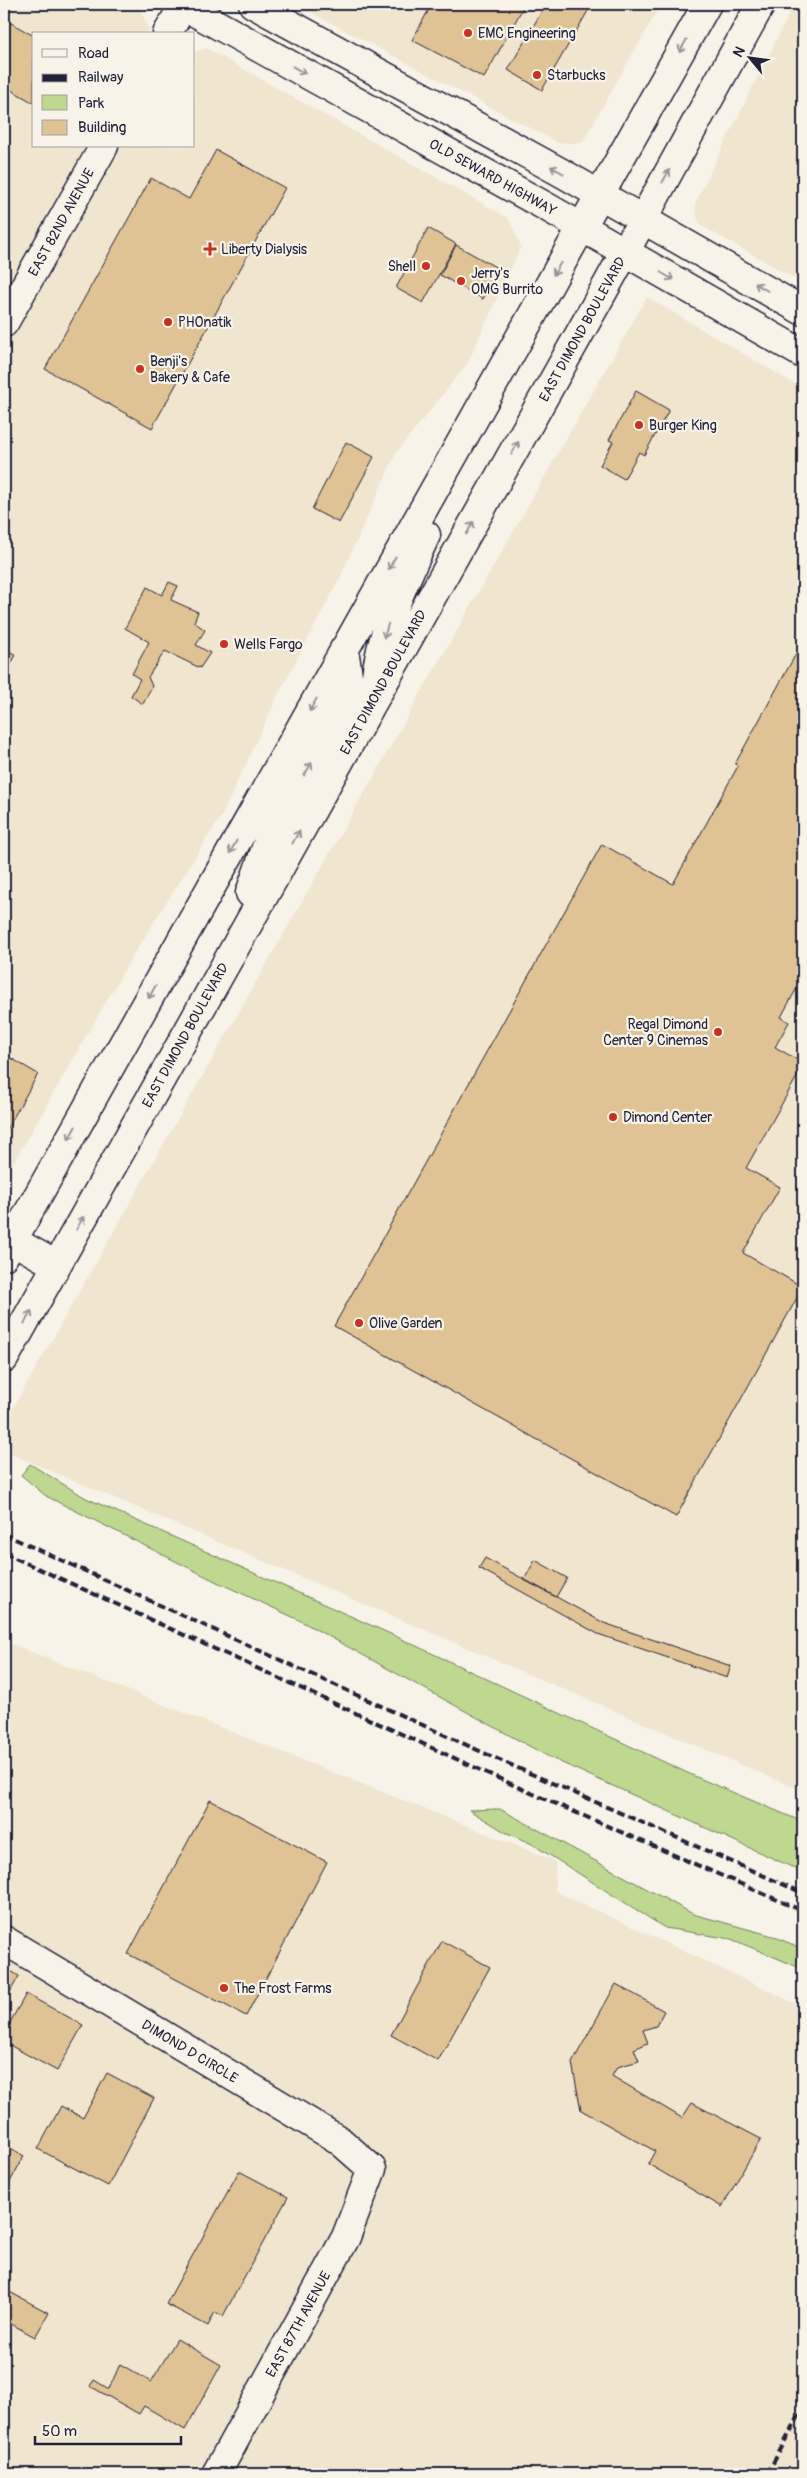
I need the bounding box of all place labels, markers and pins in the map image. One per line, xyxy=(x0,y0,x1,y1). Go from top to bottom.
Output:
place label: EMC Engineering xyxy=(478,25,576,42)
marker: EMC Engineering xyxy=(462,27,474,39)
place label: Starbucks xyxy=(547,67,606,84)
marker: Starbucks xyxy=(531,69,543,81)
place label: Liberty Dialysis xyxy=(221,241,308,258)
marker: Liberty Dialysis xyxy=(203,242,217,256)
place label: Shell xyxy=(388,258,416,275)
marker: Shell xyxy=(420,260,432,272)
place label: Jerry's OMG Burrito xyxy=(471,265,543,298)
marker: Jerry's OMG Burrito xyxy=(455,275,467,287)
place label: PHOnatik xyxy=(178,314,232,331)
marker: PHOnatik xyxy=(162,316,174,328)
place label: Benji's Bakery & Cafe xyxy=(150,353,230,386)
marker: Benji's Bakery & Cafe xyxy=(134,363,146,375)
place label: Burger King xyxy=(649,417,717,434)
marker: Burger King xyxy=(633,419,645,431)
place label: Wells Fargo xyxy=(234,636,303,653)
marker: Wells Fargo xyxy=(218,638,230,650)
place label: Regal Dimond Center 9 Cinemas xyxy=(603,1016,709,1049)
marker: Regal Dimond Center 9 Cinemas xyxy=(712,1026,724,1038)
place label: Dimond Center xyxy=(623,1109,712,1126)
marker: Dimond Center xyxy=(607,1111,619,1123)
place label: Olive Garden xyxy=(369,1315,443,1332)
marker: Olive Garden xyxy=(353,1317,365,1329)
place label: The Frost Farms xyxy=(234,1980,332,1997)
marker: The Frost Farms xyxy=(218,1982,230,1994)

